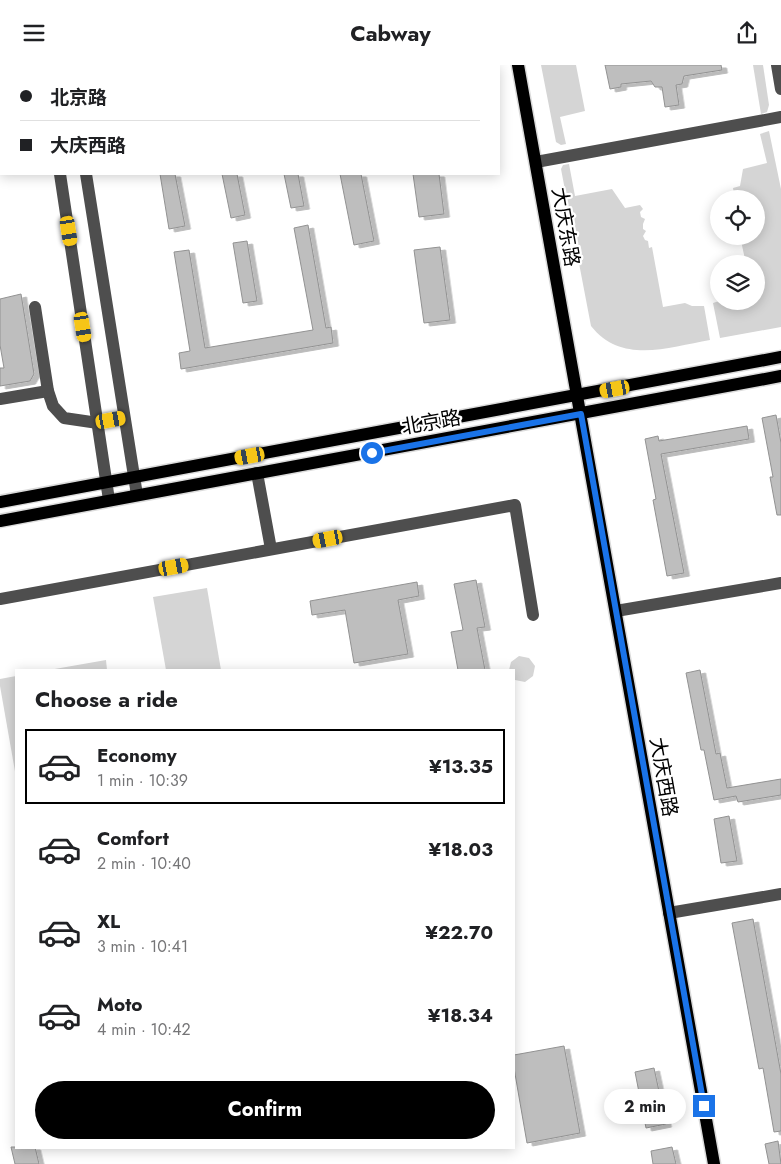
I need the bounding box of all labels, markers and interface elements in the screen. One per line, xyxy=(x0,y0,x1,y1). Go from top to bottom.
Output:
text: Cabway xyxy=(350,17,431,49)
icon: menu xyxy=(20,19,48,47)
icon: share xyxy=(733,19,761,47)
text: 北京路 xyxy=(50,84,107,111)
text: 大庆西路 xyxy=(50,132,126,159)
street label: 大庆东路 xyxy=(544,185,587,269)
map controls xyxy=(710,190,765,310)
button: locate xyxy=(710,190,765,245)
car xyxy=(59,215,78,247)
button: layers xyxy=(710,255,765,310)
car xyxy=(73,311,92,343)
car xyxy=(598,379,631,399)
street label: 北京路 xyxy=(399,403,463,442)
car xyxy=(94,410,127,430)
route start xyxy=(361,442,383,464)
car xyxy=(233,446,266,466)
car xyxy=(311,529,344,549)
car xyxy=(157,557,190,577)
text: Choose a ride xyxy=(35,683,178,715)
street label: 大庆西路 xyxy=(642,735,685,819)
text: Economy xyxy=(97,742,177,769)
icon: car xyxy=(37,744,82,789)
text: ¥13.35 xyxy=(429,753,493,780)
text: 1 min · 10:39 xyxy=(97,769,188,792)
text: Comfort xyxy=(97,825,169,852)
icon: car xyxy=(37,827,82,872)
text: ¥18.03 xyxy=(428,836,493,863)
text: 2 min · 10:40 xyxy=(97,852,191,875)
text: XL xyxy=(97,908,120,935)
icon: car xyxy=(37,910,82,955)
text: ¥22.70 xyxy=(425,919,493,946)
text: 3 min · 10:41 xyxy=(97,935,188,958)
text: Moto xyxy=(97,991,142,1018)
icon: car xyxy=(37,993,82,1038)
text: ¥18.34 xyxy=(428,1002,493,1029)
text: 4 min · 10:42 xyxy=(97,1018,191,1041)
button: Confirm xyxy=(35,1081,495,1139)
callout: 2 min xyxy=(604,1089,686,1123)
text: 2 min xyxy=(624,1095,666,1118)
route end xyxy=(693,1095,715,1117)

